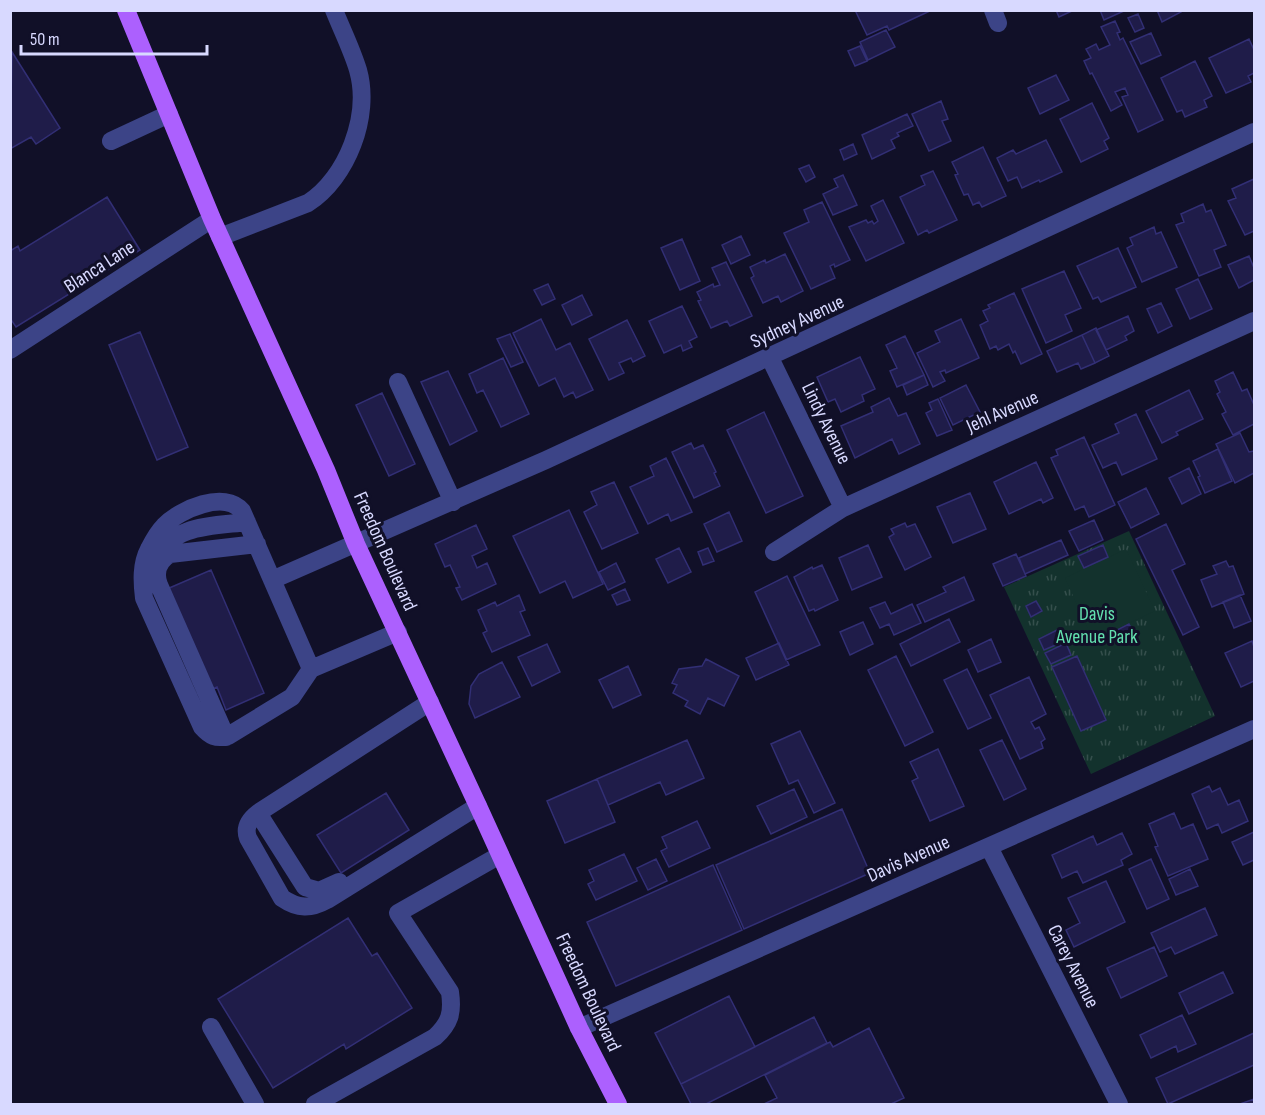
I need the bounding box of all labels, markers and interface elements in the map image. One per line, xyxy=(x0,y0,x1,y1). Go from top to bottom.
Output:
scale bar xyxy=(21,18,207,56)
text: 50 m xyxy=(30,29,60,50)
street label: Blanca Lane xyxy=(60,235,139,298)
street label: Sydney Avenue xyxy=(747,290,848,354)
street label: Lindy Avenue xyxy=(796,379,856,468)
street label: Jehl Avenue xyxy=(962,385,1042,439)
street label: Freedom Boulevard xyxy=(348,488,422,615)
park label: Davis Avenue Park xyxy=(1055,602,1138,649)
street label: Davis Avenue xyxy=(863,830,953,888)
street label: Carey Avenue xyxy=(1042,921,1104,1012)
street label: Freedom Boulevard xyxy=(550,929,626,1055)

